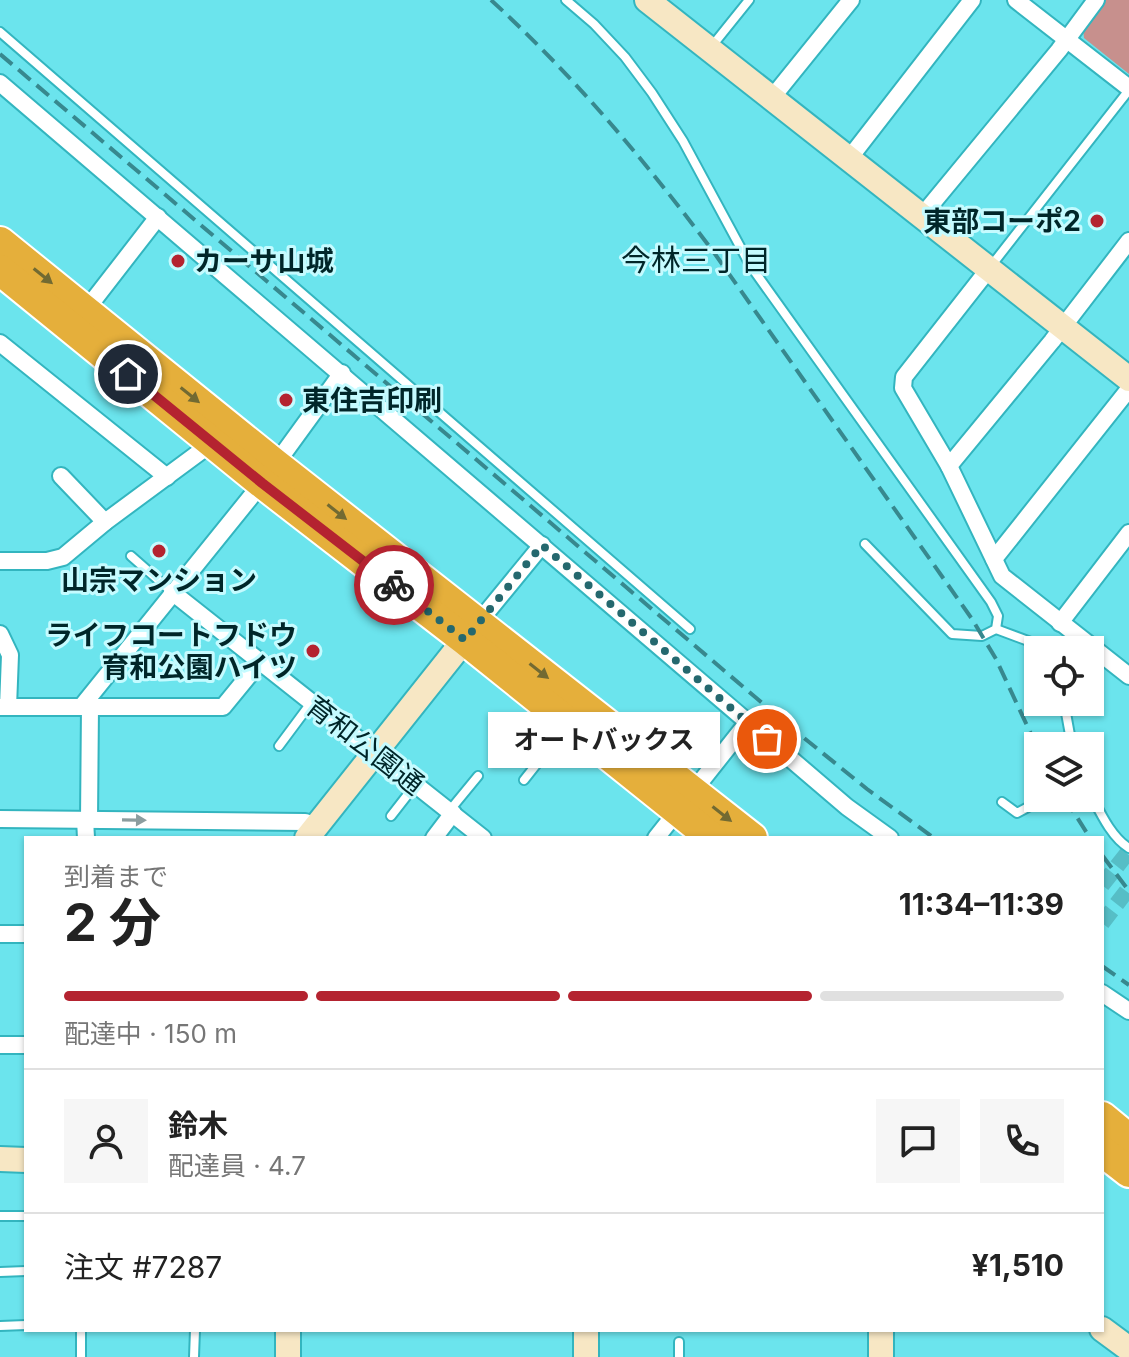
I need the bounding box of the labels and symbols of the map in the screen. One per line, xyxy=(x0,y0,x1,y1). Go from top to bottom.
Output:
place label: 東部コーポ2 xyxy=(923,204,1081,238)
marker: 東部コーポ2 xyxy=(1088,212,1106,230)
district label: 今林三丁目 xyxy=(621,242,771,278)
place label: カーサ山城 xyxy=(194,244,333,278)
marker: カーサ山城 xyxy=(169,252,187,270)
one-way arrow xyxy=(32,267,52,284)
pin xyxy=(94,340,162,408)
place label: 東住吉印刷 xyxy=(302,383,442,417)
one-way arrow xyxy=(179,386,199,403)
marker: 東住吉印刷 xyxy=(277,391,295,409)
one-way arrow xyxy=(327,503,347,520)
marker: 山宗マンション xyxy=(150,542,168,560)
courier xyxy=(354,545,434,625)
place label: 山宗マンション xyxy=(61,563,257,597)
place label: ライフコートフドウ 育和公園ハイツ xyxy=(45,618,297,684)
marker: ライフコートフドウ 育和公園ハイツ xyxy=(304,642,322,660)
one-way arrow xyxy=(529,663,549,679)
street label: 育和公園通 xyxy=(299,689,431,801)
pin xyxy=(733,705,801,773)
callout: オートバックス xyxy=(487,711,719,767)
one-way arrow xyxy=(712,806,732,822)
one-way arrow xyxy=(122,814,147,826)

